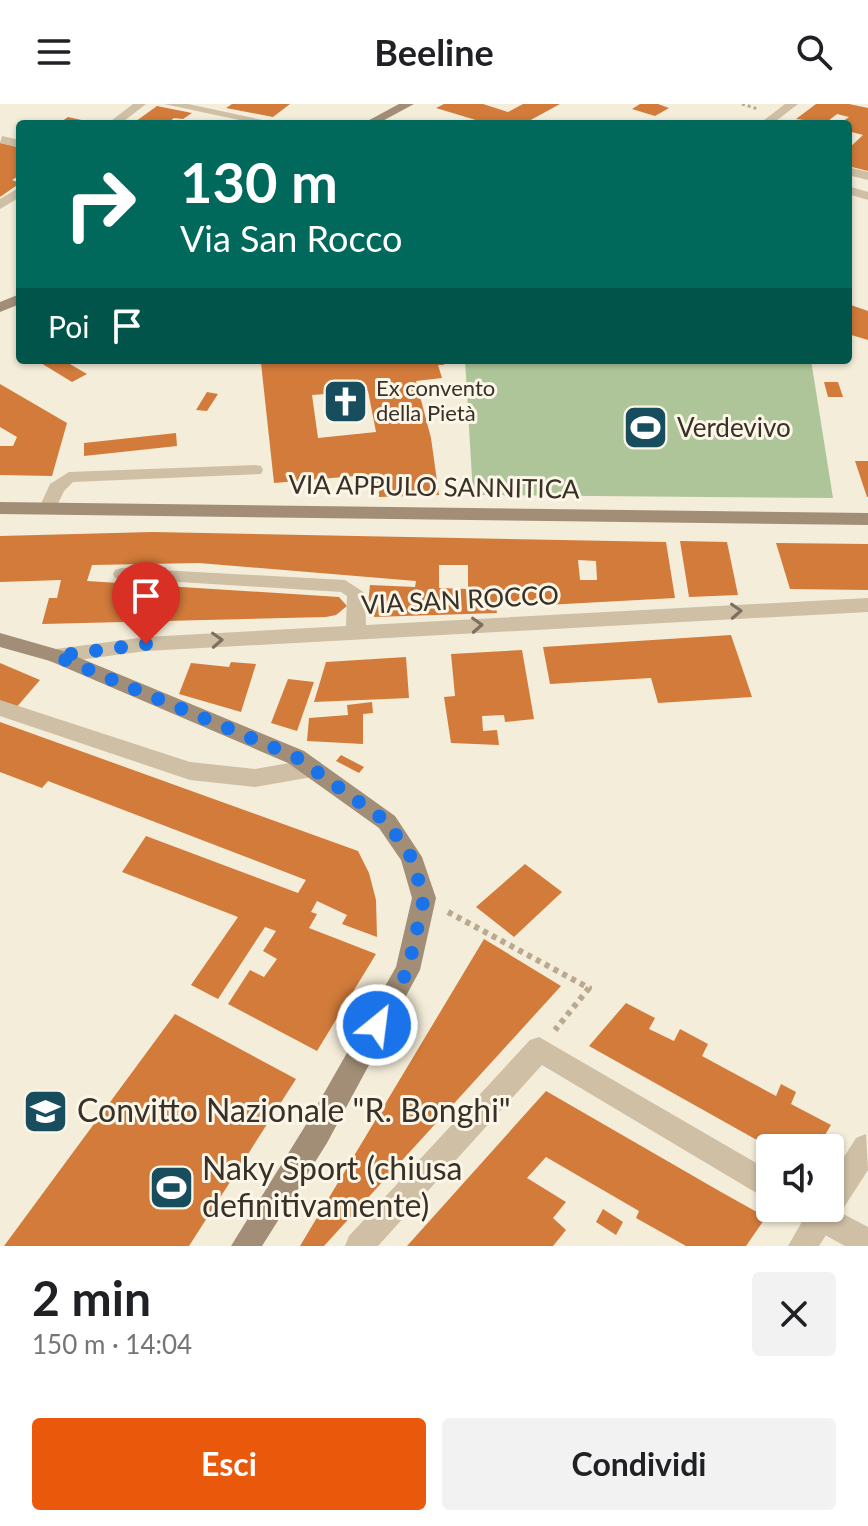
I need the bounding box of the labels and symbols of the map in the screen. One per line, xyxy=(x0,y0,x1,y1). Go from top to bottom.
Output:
place label: Ex convento della Pietà xyxy=(376,374,495,426)
church icon: Ex convento della Pietà xyxy=(321,377,369,425)
sports icon: Verdevivo xyxy=(622,404,670,452)
place label: Verdevivo xyxy=(677,411,791,443)
street label: VIA APPULO SANNITICA xyxy=(288,467,580,505)
pin xyxy=(112,562,180,644)
street label: VIA SAN ROCCO xyxy=(360,578,560,620)
one-way arrow xyxy=(730,603,743,620)
one-way arrow xyxy=(471,617,484,634)
one-way arrow xyxy=(211,632,224,649)
position arrow xyxy=(335,983,419,1067)
school or university icon: Convitto Nazionale "R. Bonghi" xyxy=(22,1087,70,1135)
place label: Convitto Nazionale "R. Bonghi" xyxy=(77,1090,511,1129)
place label: Naky Sport (chiusa definitivamente) xyxy=(202,1148,462,1224)
sports icon: Naky Sport (chiusa definitivamente) xyxy=(147,1163,195,1211)

